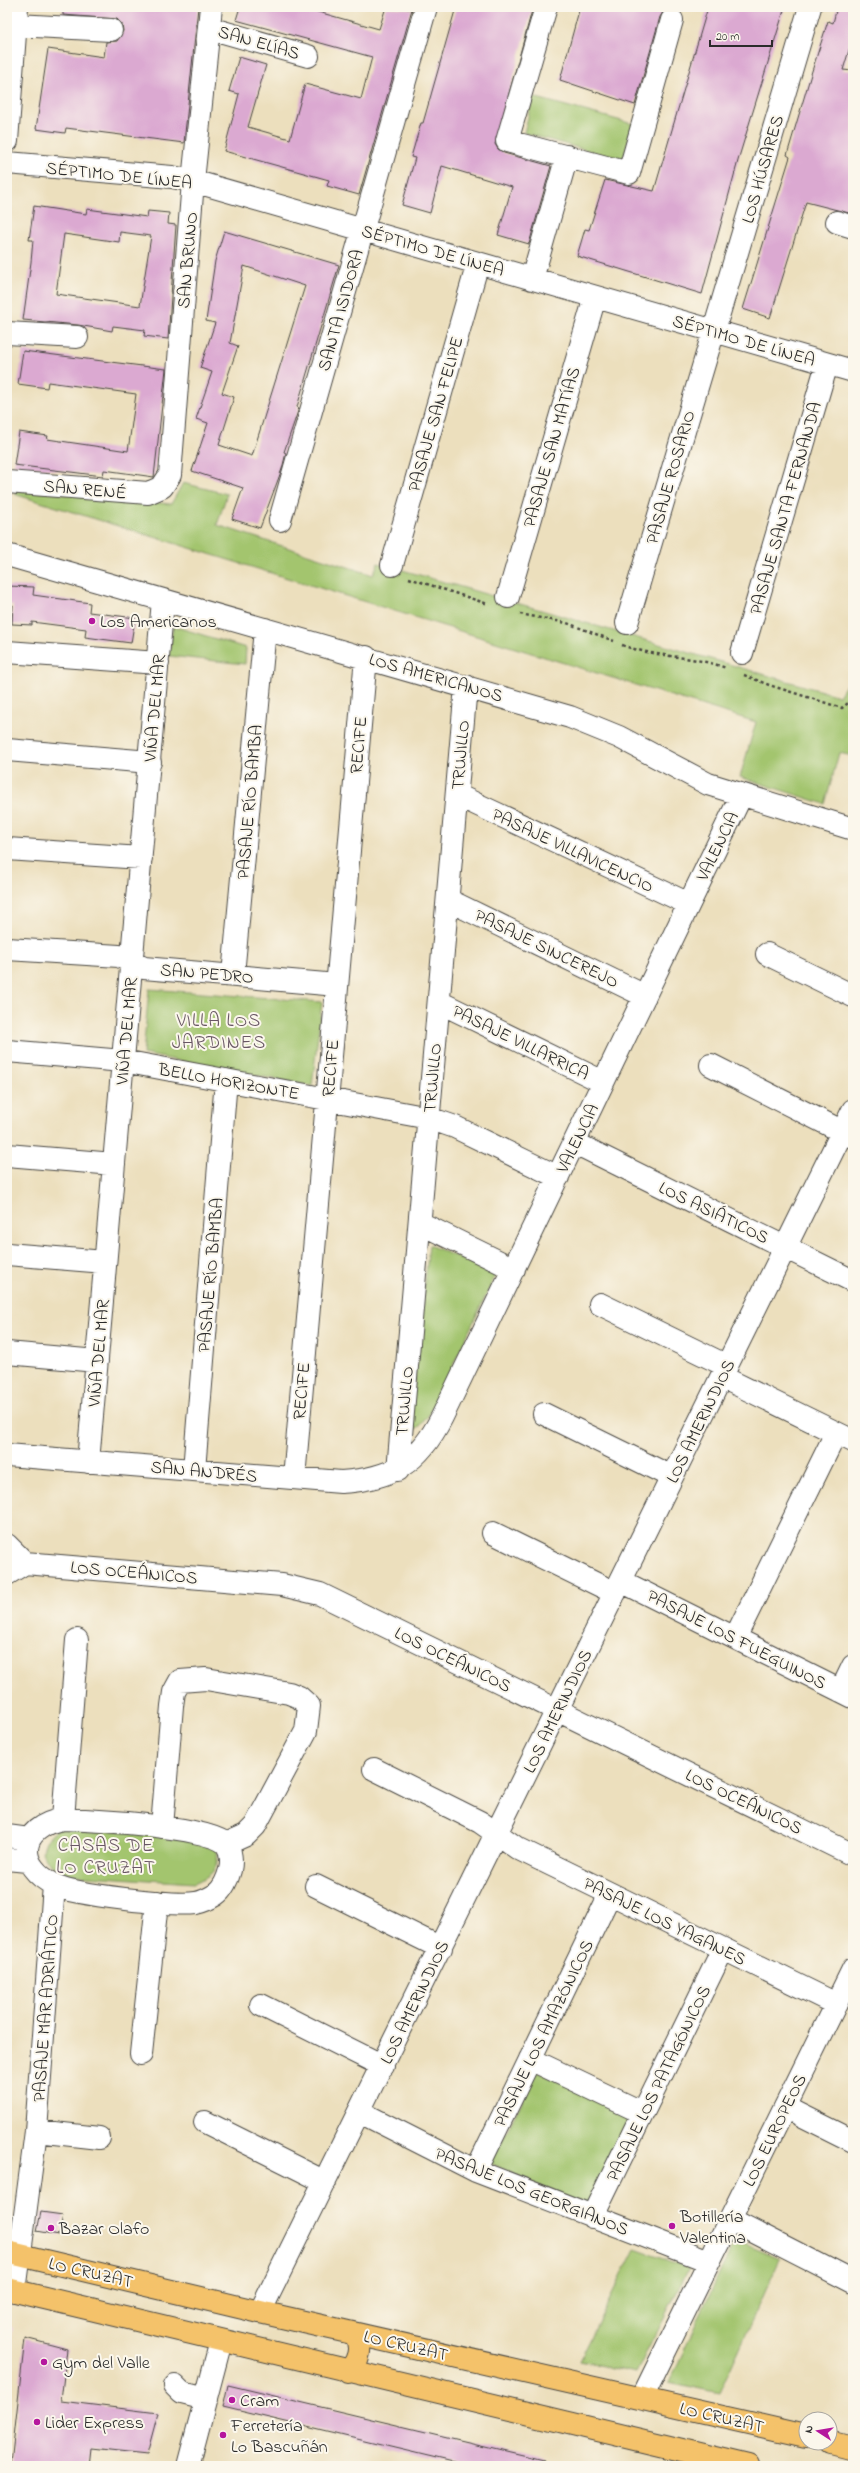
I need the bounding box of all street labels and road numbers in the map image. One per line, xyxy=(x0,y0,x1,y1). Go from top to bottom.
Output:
street label: SAN ELÍAS xyxy=(215,20,302,68)
street label: LOS HÚSARES xyxy=(736,112,792,227)
street label: SÉPTIMO DE LÍNEA xyxy=(44,156,193,198)
street label: SAN BRUNO xyxy=(172,211,206,309)
street label: SÉPTIMO DE LÍNEA xyxy=(358,219,507,285)
street label: SANTA ISIDORA xyxy=(312,247,372,375)
street label: SÉPTIMO DE LÍNEA xyxy=(669,309,818,375)
street label: PASAJE SAN FELIPE xyxy=(402,334,472,495)
street label: PASAJE SAN MATÍAS xyxy=(518,364,588,531)
street label: PASAJE SANTA FERNANDA xyxy=(744,399,830,618)
street label: PASAJE ROSARIO xyxy=(640,408,703,547)
street label: SAN RENÉ xyxy=(42,474,127,508)
street label: LOS AMERICANOS xyxy=(365,647,505,710)
street label: VIÑA DEL MAR xyxy=(138,653,174,764)
street label: RECIFE xyxy=(345,715,375,775)
street label: TRUJILLO xyxy=(446,719,478,791)
street label: PASAJE RÍO BAMBA xyxy=(231,724,271,881)
street label: PASAJE VILLAVICENCIO xyxy=(487,803,657,901)
street label: VALENCIA xyxy=(690,808,747,887)
street label: PASAJE SINCEREJO xyxy=(470,904,623,996)
street label: SAN PEDRO xyxy=(159,958,255,992)
street label: VIÑA DEL MAR xyxy=(110,976,146,1087)
street label: PASAJE VILLARRICA xyxy=(447,999,593,1088)
street label: RECIFE xyxy=(317,1038,347,1098)
street label: TRUJILLO xyxy=(418,1042,450,1114)
street label: BELLO HORIZONTE xyxy=(155,1058,301,1108)
street label: VALENCIA xyxy=(550,1100,607,1179)
street label: LOS ASIÁTICOS xyxy=(654,1176,773,1252)
street label: PASAJE RÍO BAMBA xyxy=(192,1197,232,1354)
street label: VIÑA DEL MAR xyxy=(82,1298,118,1409)
street label: LOS AMERINDIOS xyxy=(661,1356,743,1488)
street label: RECIFE xyxy=(288,1361,318,1421)
street label: TRUJILLO xyxy=(390,1365,422,1437)
street label: SAN ANDRÉS xyxy=(149,1455,258,1491)
street label: LOS OCEÁNICOS xyxy=(69,1555,198,1592)
street label: PASAJE LOS FUEGUINOS xyxy=(642,1584,830,1697)
street label: LOS OCEÁNICOS xyxy=(389,1621,515,1700)
street label: LOS AMERINDIOS xyxy=(518,1646,600,1778)
street label: LOS OCEÁNICOS xyxy=(680,1763,806,1842)
street label: PASAJE LOS YAGANES xyxy=(578,1872,750,1974)
street label: PASAJE MAR ADRIÁTICO xyxy=(27,1913,67,2103)
street label: PASAJE LOS AMAZÓNICOS xyxy=(488,1936,601,2132)
street label: LOS AMERINDIOS xyxy=(375,1937,457,2069)
street label: PASAJE LOS PATAGÓNICOS xyxy=(601,1981,719,2186)
street label: LOS EUROPEOS xyxy=(737,2070,814,2192)
street label: PASAJE LOS GEORGIANOS xyxy=(430,2142,632,2244)
street label: LO CRUZAT xyxy=(46,2252,135,2296)
street label: LO CRUZAT xyxy=(361,2325,450,2369)
street label: LO CRUZAT xyxy=(677,2397,766,2441)

